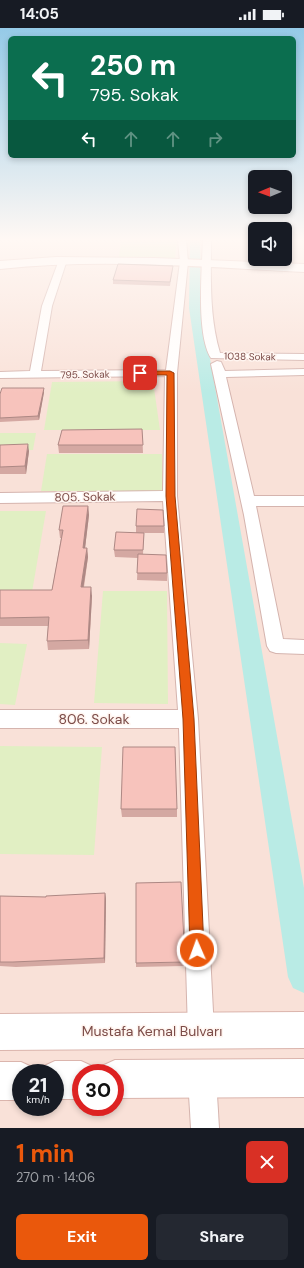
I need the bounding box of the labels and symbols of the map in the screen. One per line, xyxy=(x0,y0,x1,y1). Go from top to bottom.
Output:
north arrow xyxy=(248,170,292,214)
street label: 1038 Sokak xyxy=(224,350,276,363)
pin xyxy=(123,356,157,390)
street label: 795. Sokak xyxy=(60,368,110,381)
street label: 805. Sokak xyxy=(54,488,116,506)
street label: 806. Sokak xyxy=(59,710,129,728)
position arrow xyxy=(176,929,218,971)
street label: Mustafa Kemal Bulvarı xyxy=(82,1022,222,1040)
speed limit sign: 30 xyxy=(72,1064,124,1116)

